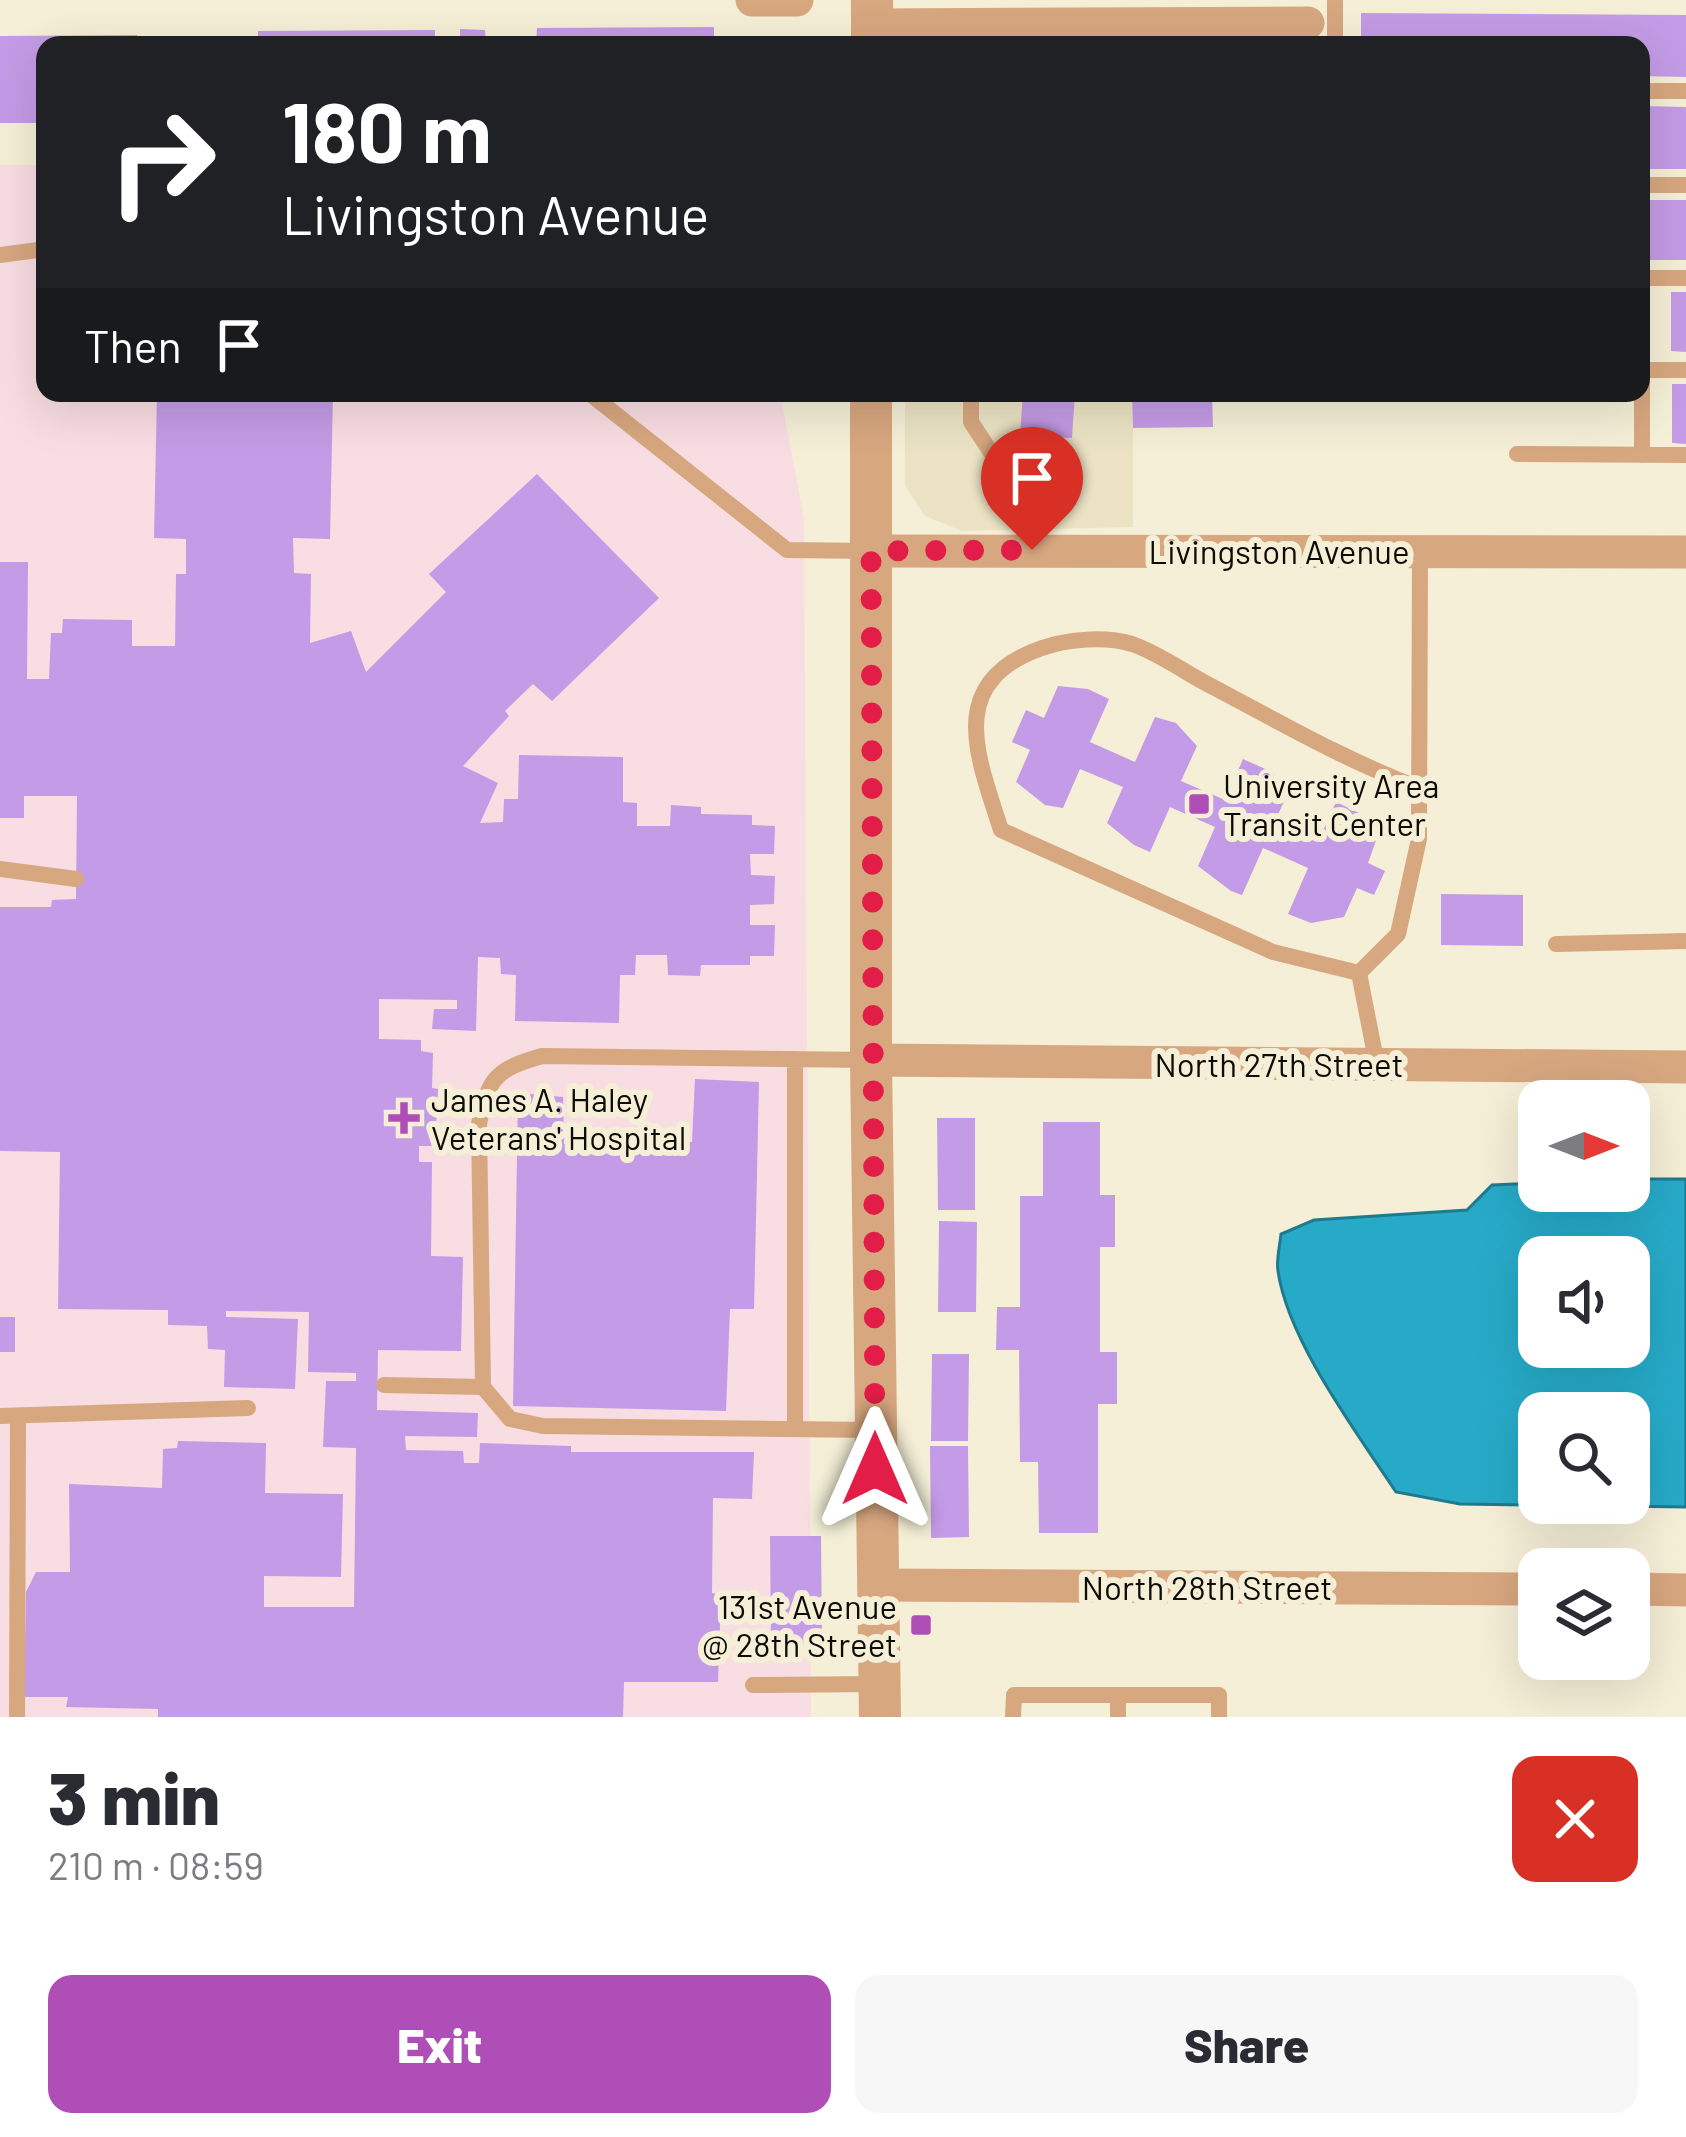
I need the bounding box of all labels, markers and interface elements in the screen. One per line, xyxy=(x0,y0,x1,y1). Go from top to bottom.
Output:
text: 180 m xyxy=(282,79,492,180)
icon: right xyxy=(84,84,240,240)
text: Livingston Avenue xyxy=(282,181,709,246)
icon: arrive xyxy=(206,312,272,378)
text: Then xyxy=(84,318,182,372)
pin xyxy=(981,427,1083,550)
icon: arrive xyxy=(999,445,1065,511)
street label: Livingston Avenue xyxy=(1148,531,1410,571)
place label: University Area Transit Center xyxy=(1223,765,1439,843)
marker: University Area Transit Center xyxy=(1186,791,1212,817)
street label: North 27th Street xyxy=(1155,1044,1403,1084)
place label: James A. Haley Veterans' Hospital xyxy=(431,1079,686,1157)
north arrow xyxy=(1518,1080,1650,1212)
map controls xyxy=(1518,1080,1650,1680)
marker: James A. Haley Veterans' Hospital xyxy=(388,1102,420,1134)
button: sound xyxy=(1518,1236,1650,1368)
button: search xyxy=(1518,1392,1650,1524)
position arrow xyxy=(812,1406,938,1532)
button: layers xyxy=(1518,1548,1650,1680)
street label: North 28th Street xyxy=(1082,1567,1332,1607)
place label: 131st Avenue @ 28th Street xyxy=(702,1586,897,1664)
marker: 131st Avenue @ 28th Street xyxy=(908,1612,934,1638)
text: 3 min xyxy=(48,1753,220,1839)
button: close xyxy=(1512,1756,1638,1882)
text: 210 m · 08:59 xyxy=(48,1841,264,1888)
button: Exit xyxy=(48,1975,831,2113)
button: Share xyxy=(855,1975,1638,2113)

